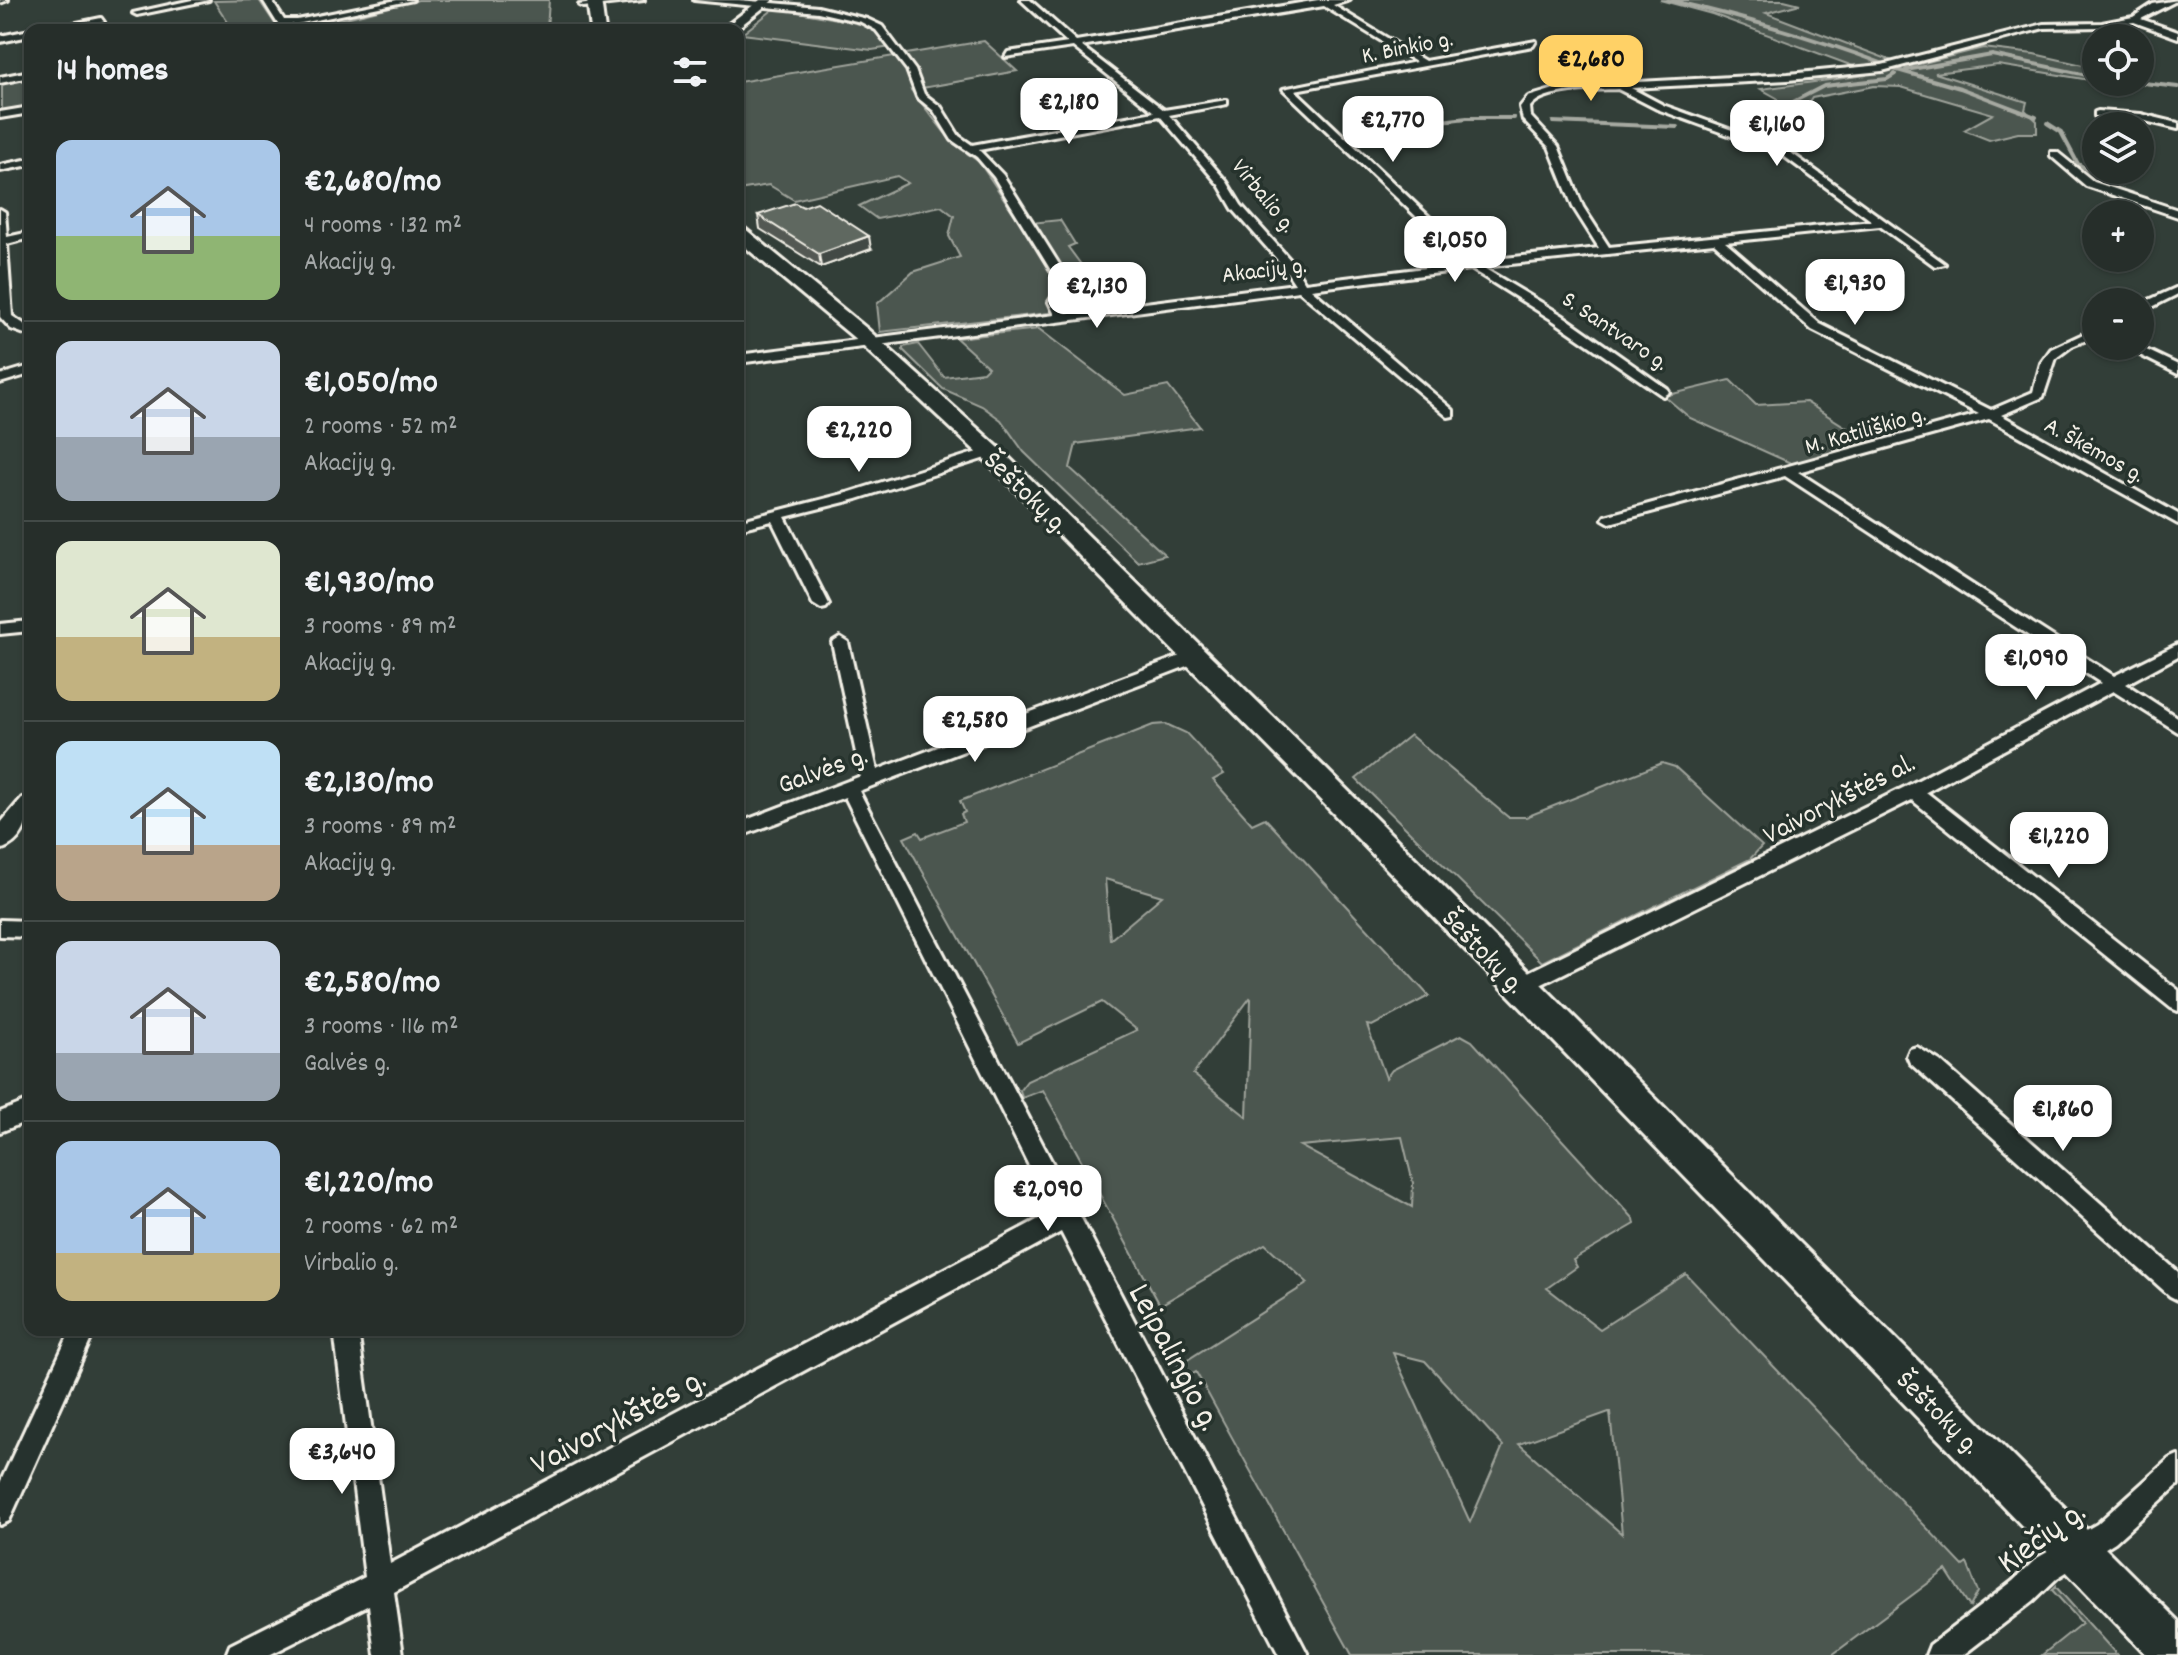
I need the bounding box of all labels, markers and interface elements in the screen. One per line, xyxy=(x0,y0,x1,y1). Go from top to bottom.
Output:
street label: K. Binkio g. xyxy=(1359,23,1456,74)
map controls xyxy=(2082,24,2154,360)
button: locate xyxy=(2082,24,2154,96)
pin: €2,680 xyxy=(1526,35,1656,103)
text: €2,680 xyxy=(1557,42,1625,79)
text: 14 homes xyxy=(56,48,169,97)
icon: filters xyxy=(668,50,712,94)
pin: €2,180 xyxy=(1004,78,1134,146)
text: €2,180 xyxy=(1038,85,1100,122)
pin: €2,770 xyxy=(1328,96,1458,164)
pin: €1,160 xyxy=(1712,100,1842,168)
text: €2,770 xyxy=(1361,103,1425,140)
text: €1,160 xyxy=(1748,107,1806,144)
button: layers xyxy=(2082,112,2154,184)
street label: Virbalio g. xyxy=(1222,152,1303,241)
text: €2,680/mo xyxy=(304,159,441,208)
icon: home xyxy=(120,172,216,268)
button: + xyxy=(2082,200,2154,272)
text: 4 rooms · 132 m² xyxy=(304,208,462,245)
pin: €1,050 xyxy=(1390,216,1520,284)
text: €1,050 xyxy=(1422,223,1488,260)
text: Akacijų g. xyxy=(304,245,396,282)
street label: Akacijų g. xyxy=(1220,250,1309,294)
pin: €1,930 xyxy=(1790,259,1920,327)
pin: €2,130 xyxy=(1032,262,1162,330)
text: €1,930 xyxy=(1824,266,1886,303)
text: €2,130 xyxy=(1066,269,1128,306)
street label: S. Santvaro g. xyxy=(1554,284,1675,381)
button: − xyxy=(2082,288,2154,360)
text: €1,050/mo xyxy=(304,360,438,409)
icon: home xyxy=(120,373,216,469)
street label: M. Katiliškio g. xyxy=(1801,398,1930,465)
pin: €2,220 xyxy=(794,406,924,474)
text: 2 rooms · 52 m² xyxy=(304,409,457,446)
street label: A. Škėmos g. xyxy=(2037,410,2150,493)
text: €2,220 xyxy=(825,413,893,450)
street label: Šeštokų g. xyxy=(973,444,1076,546)
text: Akacijų g. xyxy=(304,446,396,483)
text: €1,930/mo xyxy=(304,560,434,609)
icon: home xyxy=(120,573,216,669)
text: 3 rooms · 89 m² xyxy=(304,609,457,646)
pin: €1,090 xyxy=(1971,634,2101,702)
text: €1,090 xyxy=(2003,641,2069,678)
text: Akacijų g. xyxy=(304,646,396,683)
pin: €2,580 xyxy=(910,696,1040,764)
text: €2,580 xyxy=(941,703,1009,740)
street label: Galvės g. xyxy=(773,738,874,807)
street label: Vaivorykštės al. xyxy=(1757,746,1923,857)
text: €2,130/mo xyxy=(304,760,434,809)
icon: home xyxy=(120,773,216,869)
text: 3 rooms · 89 m² xyxy=(304,809,457,846)
pin: €1,220 xyxy=(1994,812,2124,880)
text: €1,220 xyxy=(2028,819,2090,856)
text: Akacijų g. xyxy=(304,846,396,883)
street label: Šeštokų g. xyxy=(1430,902,1532,1005)
text: €2,580/mo xyxy=(304,960,440,1009)
icon: home xyxy=(120,973,216,1069)
text: 3 rooms · 116 m² xyxy=(304,1009,458,1046)
text: Galvės g. xyxy=(304,1046,390,1083)
pin: €1,860 xyxy=(1998,1085,2128,1153)
text: €1,860 xyxy=(2032,1092,2094,1129)
text: €1,220/mo xyxy=(304,1160,433,1209)
pin: €2,090 xyxy=(983,1165,1113,1233)
text: €2,090 xyxy=(1012,1172,1084,1209)
icon: home xyxy=(120,1173,216,1269)
text: 2 rooms · 62 m² xyxy=(304,1209,458,1246)
text: Virbalio g. xyxy=(304,1246,399,1283)
street label: Leipalingio g. xyxy=(1113,1276,1232,1441)
street label: Vaivorykštės g. xyxy=(523,1357,716,1491)
street label: Šeštokų g. xyxy=(1885,1363,1988,1466)
pin: €3,640 xyxy=(277,1428,407,1496)
text: €3,640 xyxy=(308,1435,376,1472)
street label: Kiečių g. xyxy=(1988,1490,2098,1589)

